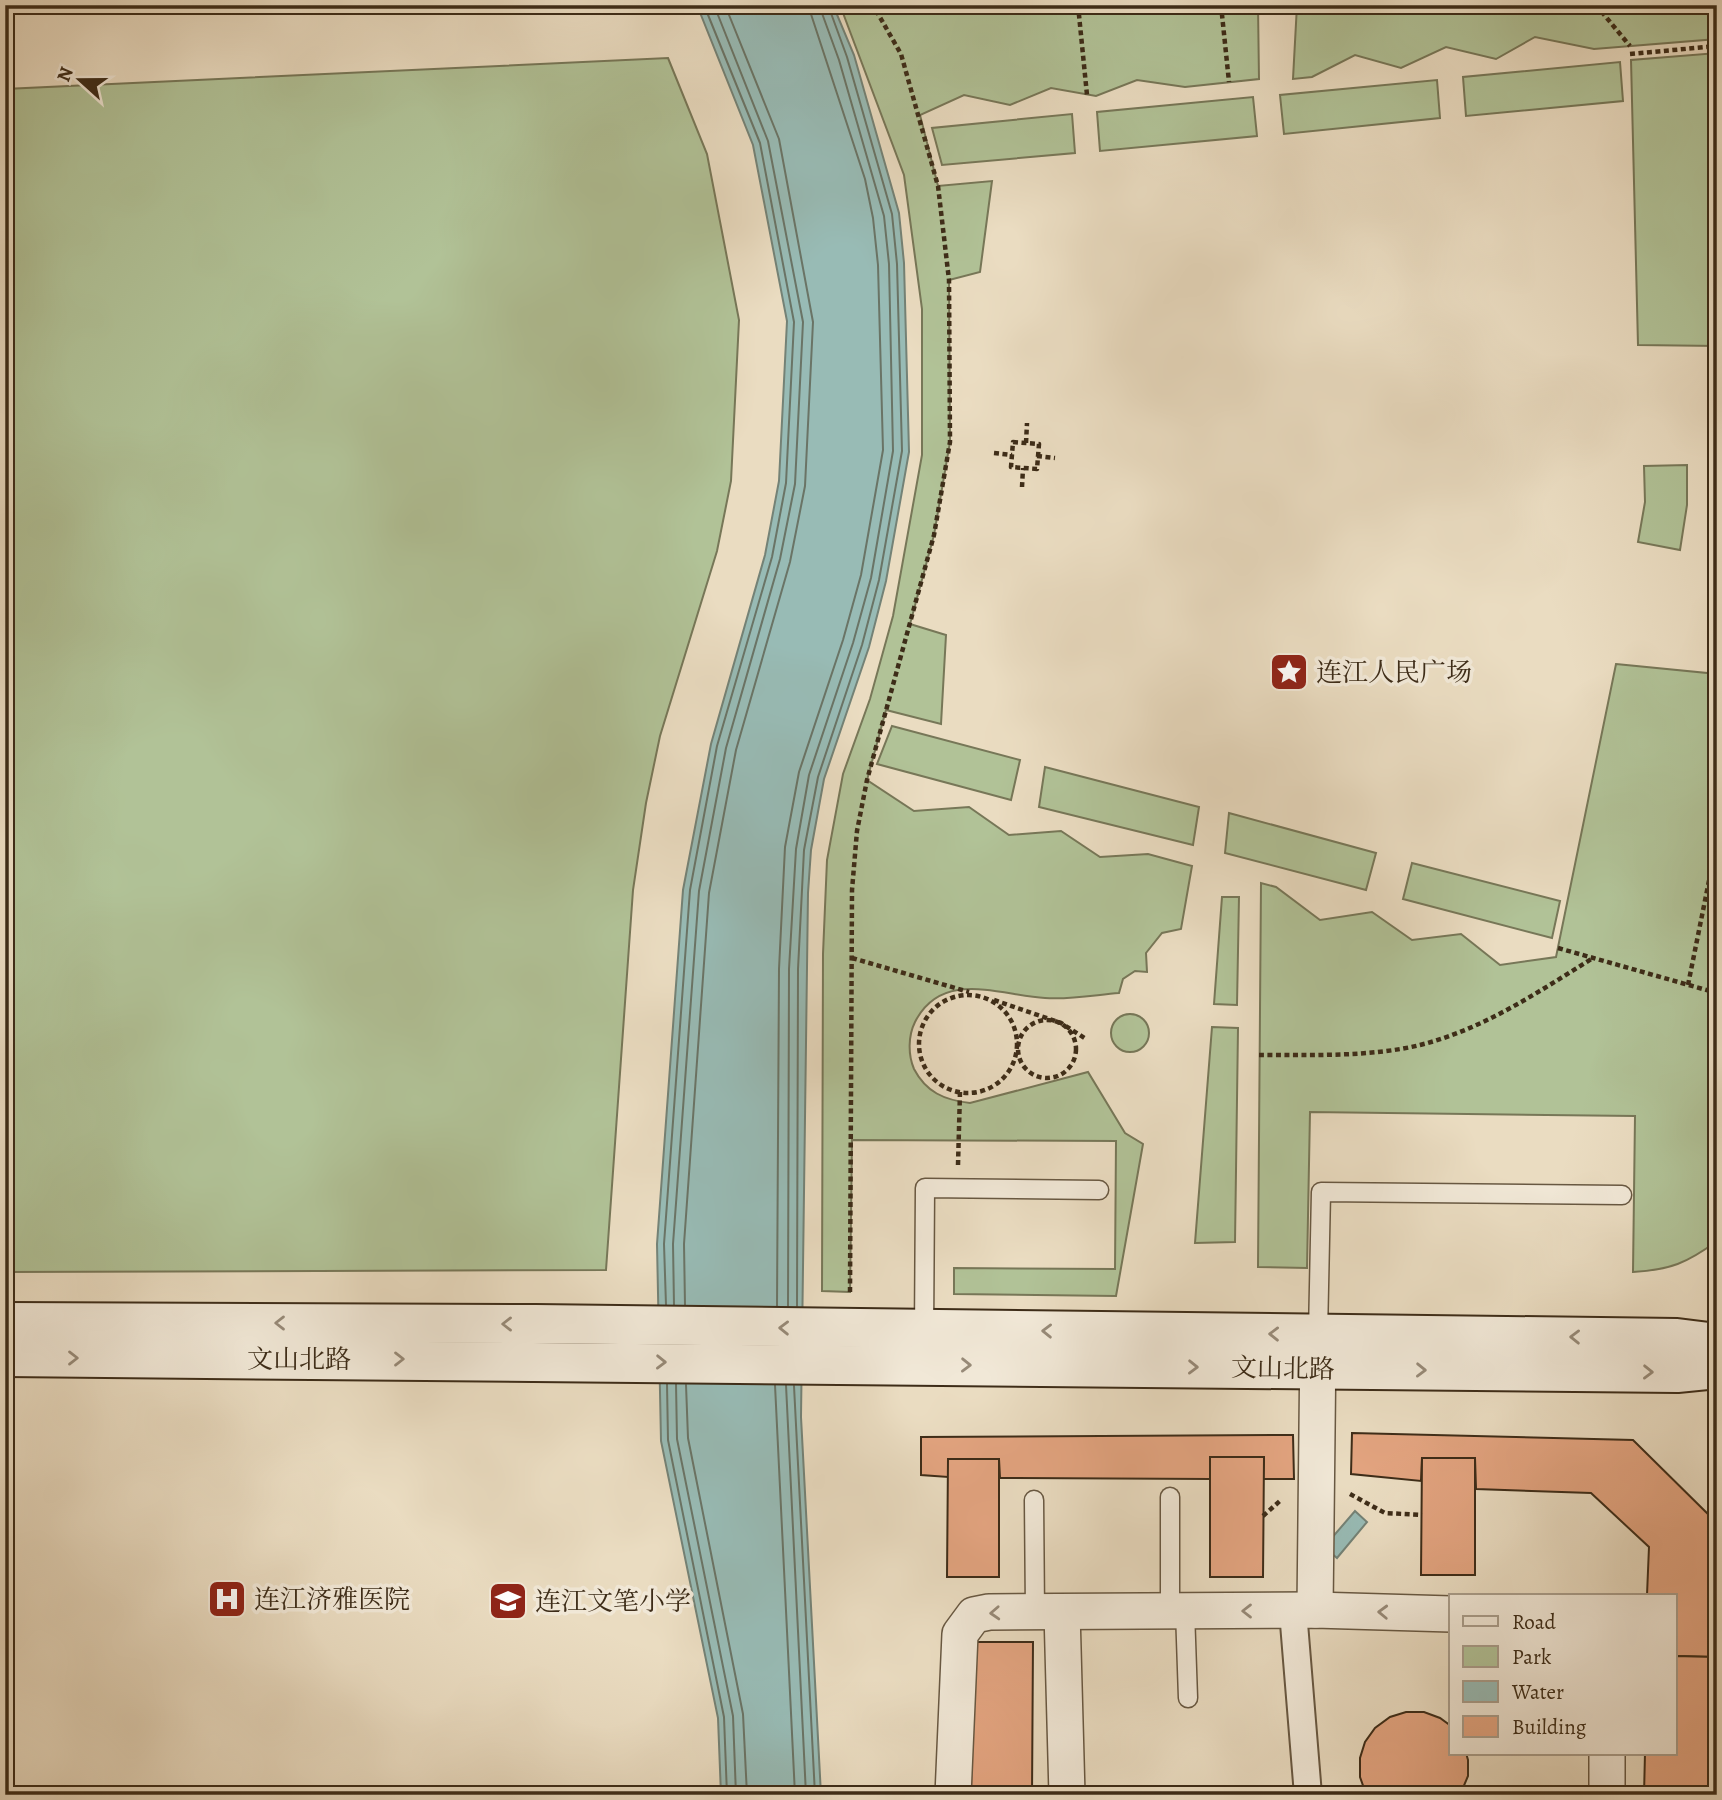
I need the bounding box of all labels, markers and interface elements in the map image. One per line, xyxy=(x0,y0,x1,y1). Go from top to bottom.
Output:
north arrow xyxy=(46,46,116,116)
text: N xyxy=(50,63,80,85)
place icon: 连江人民广场 xyxy=(1268,651,1310,693)
place label: 连江人民广场 xyxy=(1316,655,1472,690)
one-way arrow xyxy=(274,1315,284,1331)
one-way arrow xyxy=(501,1316,512,1332)
one-way arrow xyxy=(779,1320,790,1335)
one-way arrow xyxy=(1041,1323,1052,1339)
one-way arrow xyxy=(1269,1326,1280,1341)
one-way arrow xyxy=(1570,1329,1580,1345)
street label: 文山北路 xyxy=(247,1342,351,1377)
one-way arrow xyxy=(69,1350,79,1366)
street label: 文山北路 xyxy=(1231,1350,1335,1387)
one-way arrow xyxy=(394,1351,405,1367)
one-way arrow xyxy=(655,1354,666,1369)
one-way arrow xyxy=(960,1357,971,1372)
one-way arrow xyxy=(1188,1359,1199,1375)
one-way arrow xyxy=(1416,1362,1426,1378)
one-way arrow xyxy=(1643,1364,1654,1380)
hospital icon: 连江济雅医院 xyxy=(206,1578,248,1620)
school or university icon: 连江文笔小学 xyxy=(487,1580,529,1622)
place label: 连江济雅医院 xyxy=(254,1582,410,1617)
place label: 连江文笔小学 xyxy=(535,1584,691,1619)
legend xyxy=(1449,1594,1676,1755)
one-way arrow xyxy=(1241,1603,1252,1619)
one-way arrow xyxy=(989,1605,1000,1620)
one-way arrow xyxy=(1377,1605,1388,1620)
text: Road xyxy=(1512,1608,1556,1636)
text: Park xyxy=(1512,1643,1552,1671)
text: Water xyxy=(1511,1678,1564,1706)
text: Building xyxy=(1512,1713,1587,1741)

